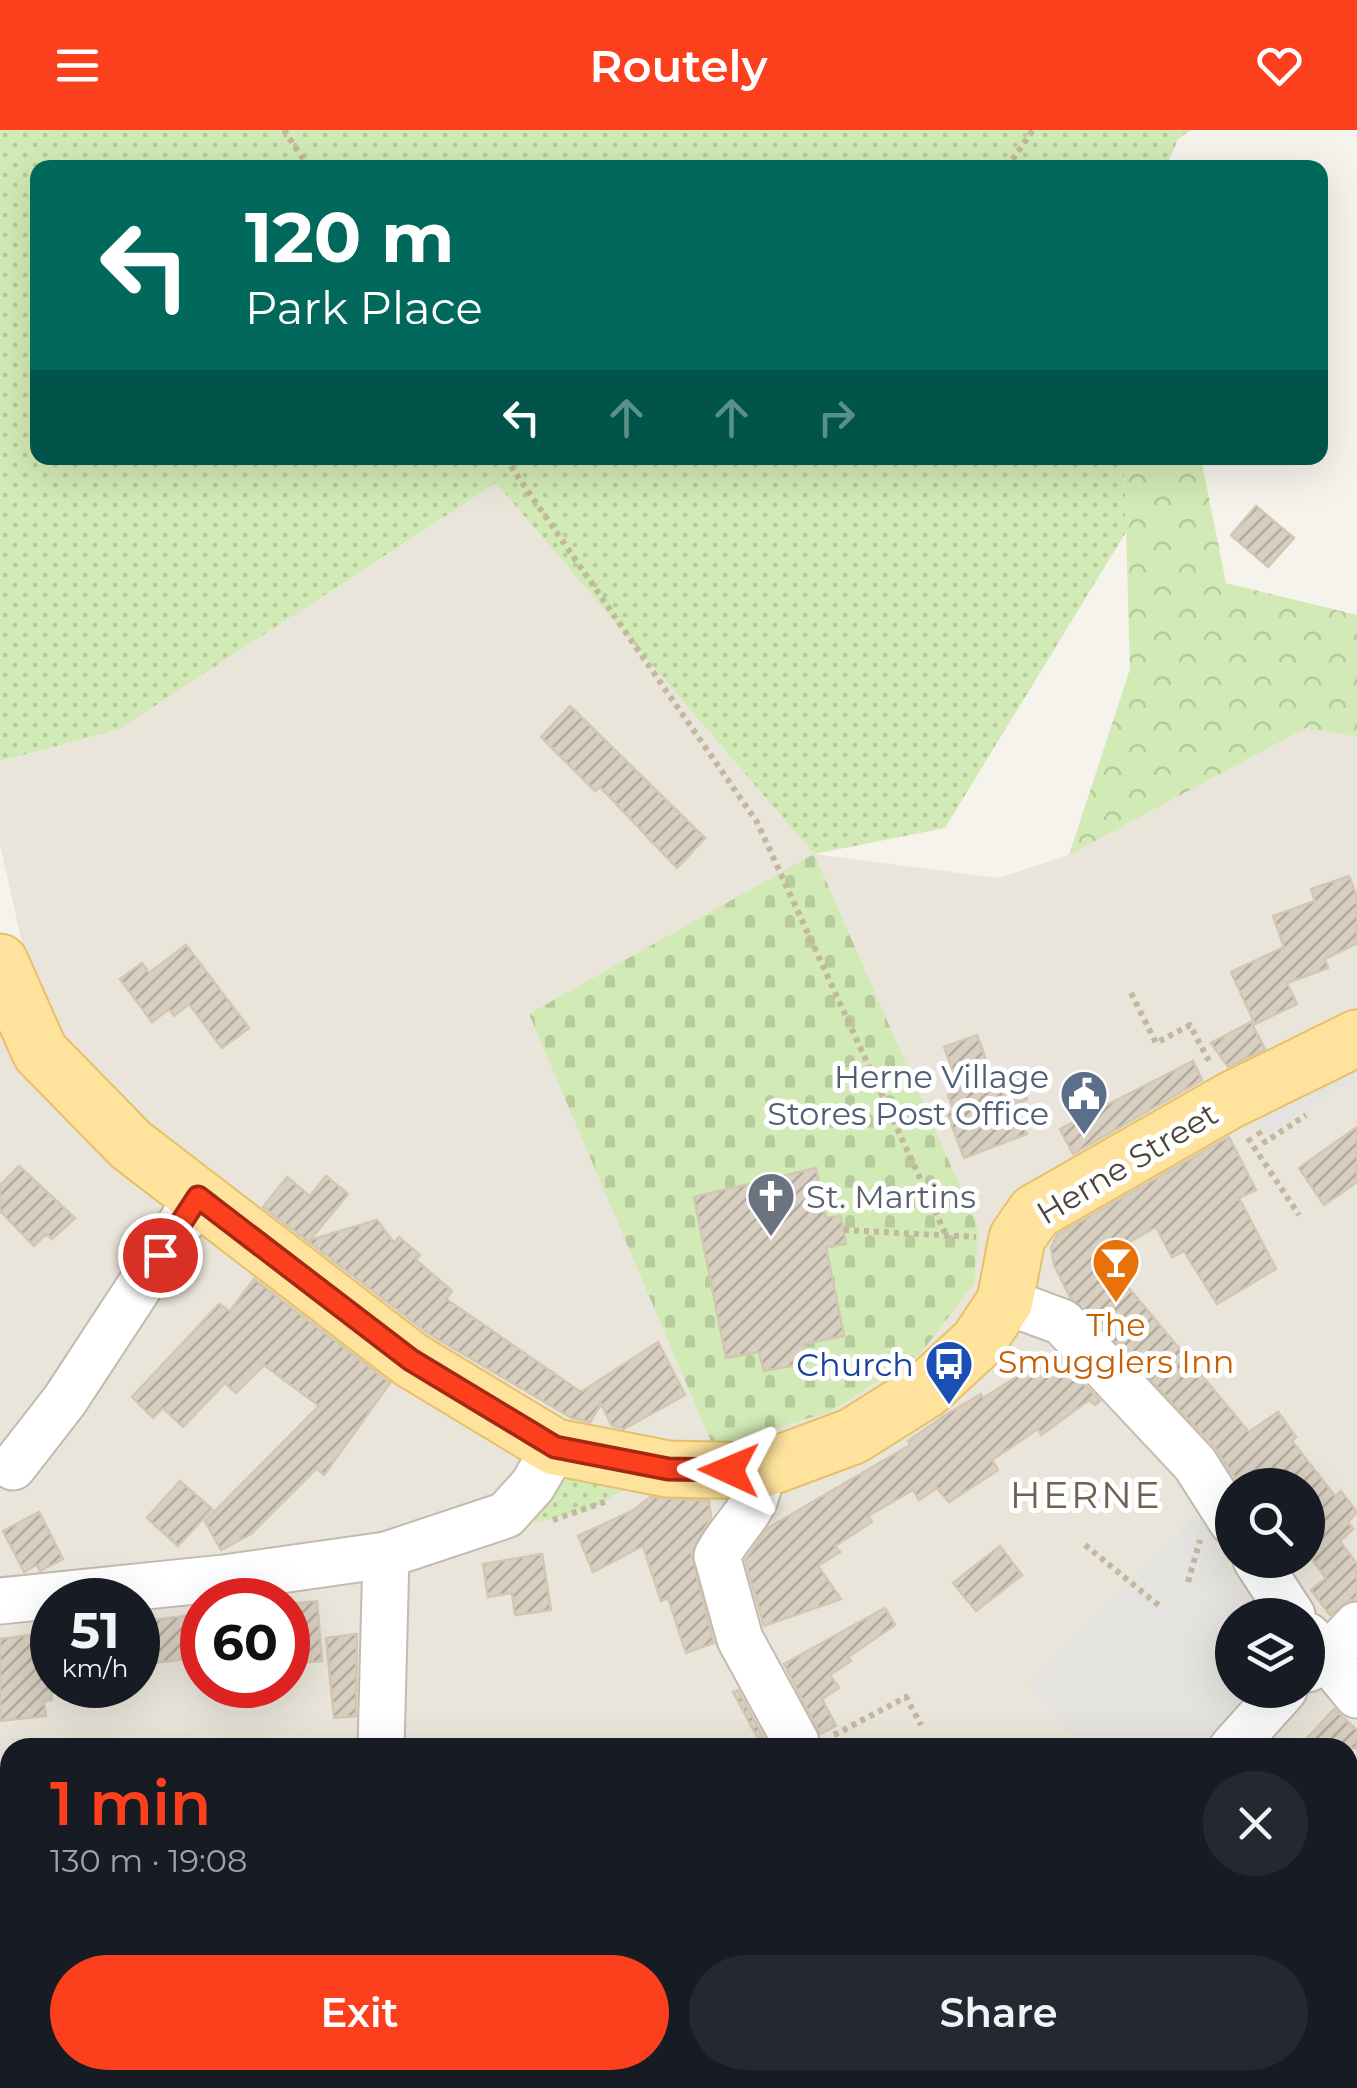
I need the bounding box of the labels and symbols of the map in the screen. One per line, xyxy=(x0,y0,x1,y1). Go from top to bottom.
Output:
place label: Herne Village Stores Post Office xyxy=(767,1057,1049,1133)
public building icon: Herne Village Stores Post Office xyxy=(1058,1068,1110,1136)
street label: Herne Street xyxy=(1030,1094,1224,1232)
church icon: St. Martins xyxy=(745,1170,797,1238)
place label: St. Martins xyxy=(806,1177,976,1216)
pin xyxy=(118,1213,203,1298)
bar icon: The Smugglers Inn xyxy=(1090,1236,1142,1304)
place label: The Smugglers Inn xyxy=(998,1305,1234,1381)
bus stop icon: Church xyxy=(923,1338,975,1406)
place label: Church xyxy=(796,1345,914,1384)
position arrow xyxy=(677,1418,781,1522)
district label: HERNE xyxy=(1010,1471,1162,1518)
speed limit sign: 60 xyxy=(180,1578,310,1708)

